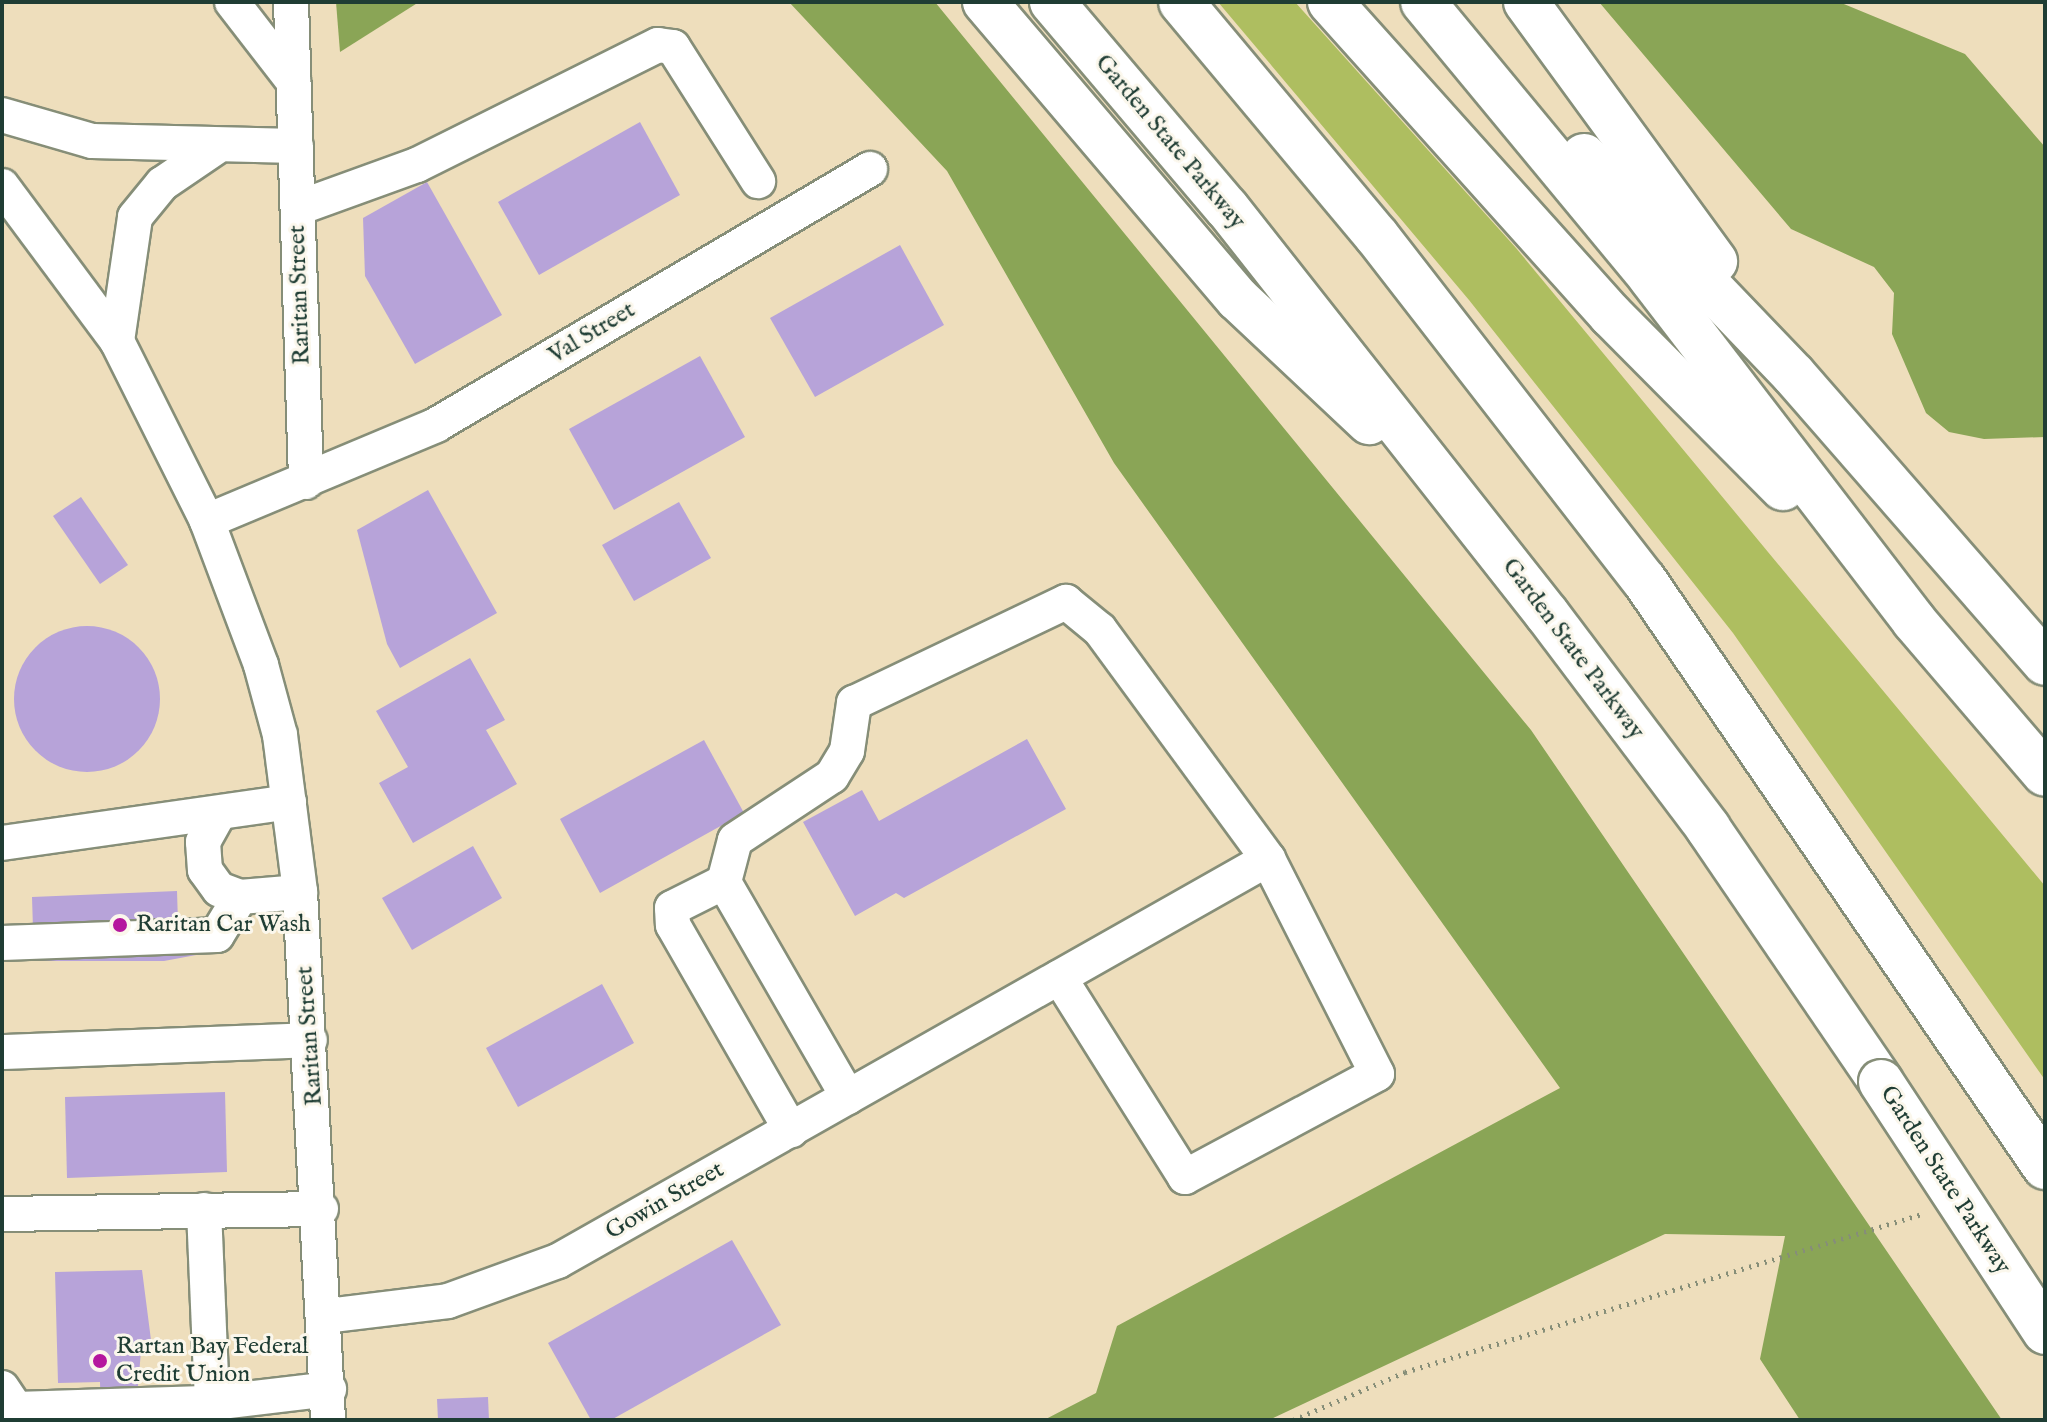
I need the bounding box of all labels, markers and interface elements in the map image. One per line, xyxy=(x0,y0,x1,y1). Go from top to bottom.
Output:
street label: Garden State Parkway xyxy=(1089,49,1251,235)
street label: Raritan Street xyxy=(283,225,317,365)
street label: Val Street xyxy=(543,296,641,370)
street label: Garden State Parkway xyxy=(1496,553,1650,745)
place label: Raritan Car Wash xyxy=(136,911,311,939)
marker: Raritan Car Wash xyxy=(111,916,129,934)
street label: Raritan Street xyxy=(291,965,329,1107)
street label: Garden State Parkway xyxy=(1873,1080,2017,1280)
street label: Gowin Street xyxy=(601,1156,729,1246)
place label: Rartan Bay Federal Credit Union xyxy=(116,1333,309,1389)
marker: Rartan Bay Federal Credit Union xyxy=(91,1352,109,1370)

